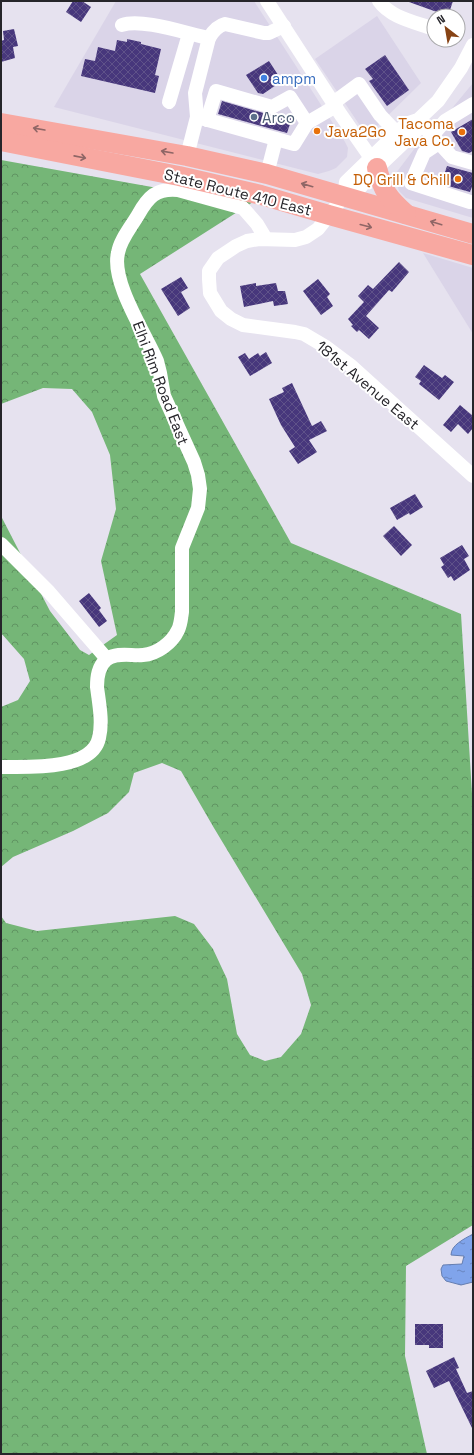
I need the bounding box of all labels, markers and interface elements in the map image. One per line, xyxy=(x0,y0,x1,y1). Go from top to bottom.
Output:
north arrow xyxy=(426,8,466,48)
text: N xyxy=(434,12,448,27)
place label: ampm xyxy=(272,69,316,88)
marker: ampm xyxy=(259,73,269,83)
place label: Arco xyxy=(262,108,295,127)
marker: Arco xyxy=(249,112,259,122)
place label: Tacoma Java Co. xyxy=(394,114,454,150)
place label: Java2Go xyxy=(325,122,386,141)
one-way arrow xyxy=(33,125,46,133)
marker: Java2Go xyxy=(312,126,322,136)
marker: Tacoma Java Co. xyxy=(457,127,467,137)
one-way arrow xyxy=(161,148,174,156)
one-way arrow xyxy=(73,153,86,161)
street label: State Route 410 East xyxy=(162,164,314,220)
place label: DQ Grill & Chill xyxy=(353,170,450,189)
marker: DQ Grill & Chill xyxy=(453,174,463,184)
one-way arrow xyxy=(301,181,314,188)
one-way arrow xyxy=(429,219,442,226)
one-way arrow xyxy=(360,222,373,230)
street label: Elhi Rim Road East xyxy=(129,318,193,448)
street label: 181st Avenue East xyxy=(313,336,423,434)

